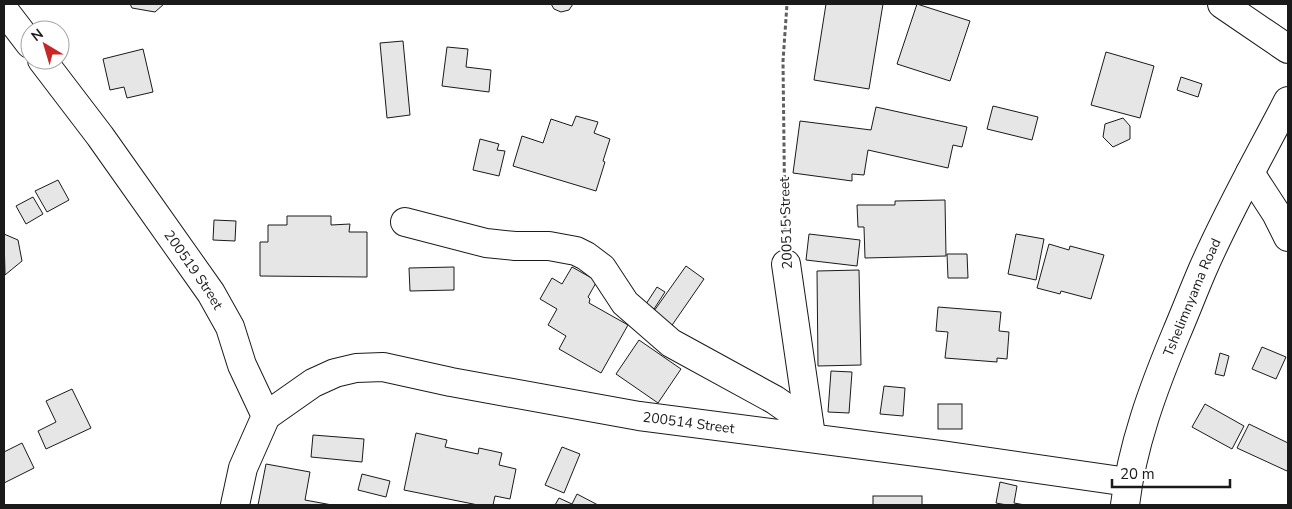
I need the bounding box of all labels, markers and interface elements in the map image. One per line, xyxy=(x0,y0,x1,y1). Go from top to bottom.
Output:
north arrow xyxy=(20,20,70,70)
text: N xyxy=(27,24,47,46)
street label: 200515 Street xyxy=(775,177,797,269)
street label: 200519 Street xyxy=(160,226,228,313)
street label: Tshelimnyama Road xyxy=(1158,235,1225,359)
street label: 200514 Street xyxy=(642,407,736,438)
scale bar xyxy=(1112,456,1230,488)
text: 20 m xyxy=(1120,464,1155,484)

